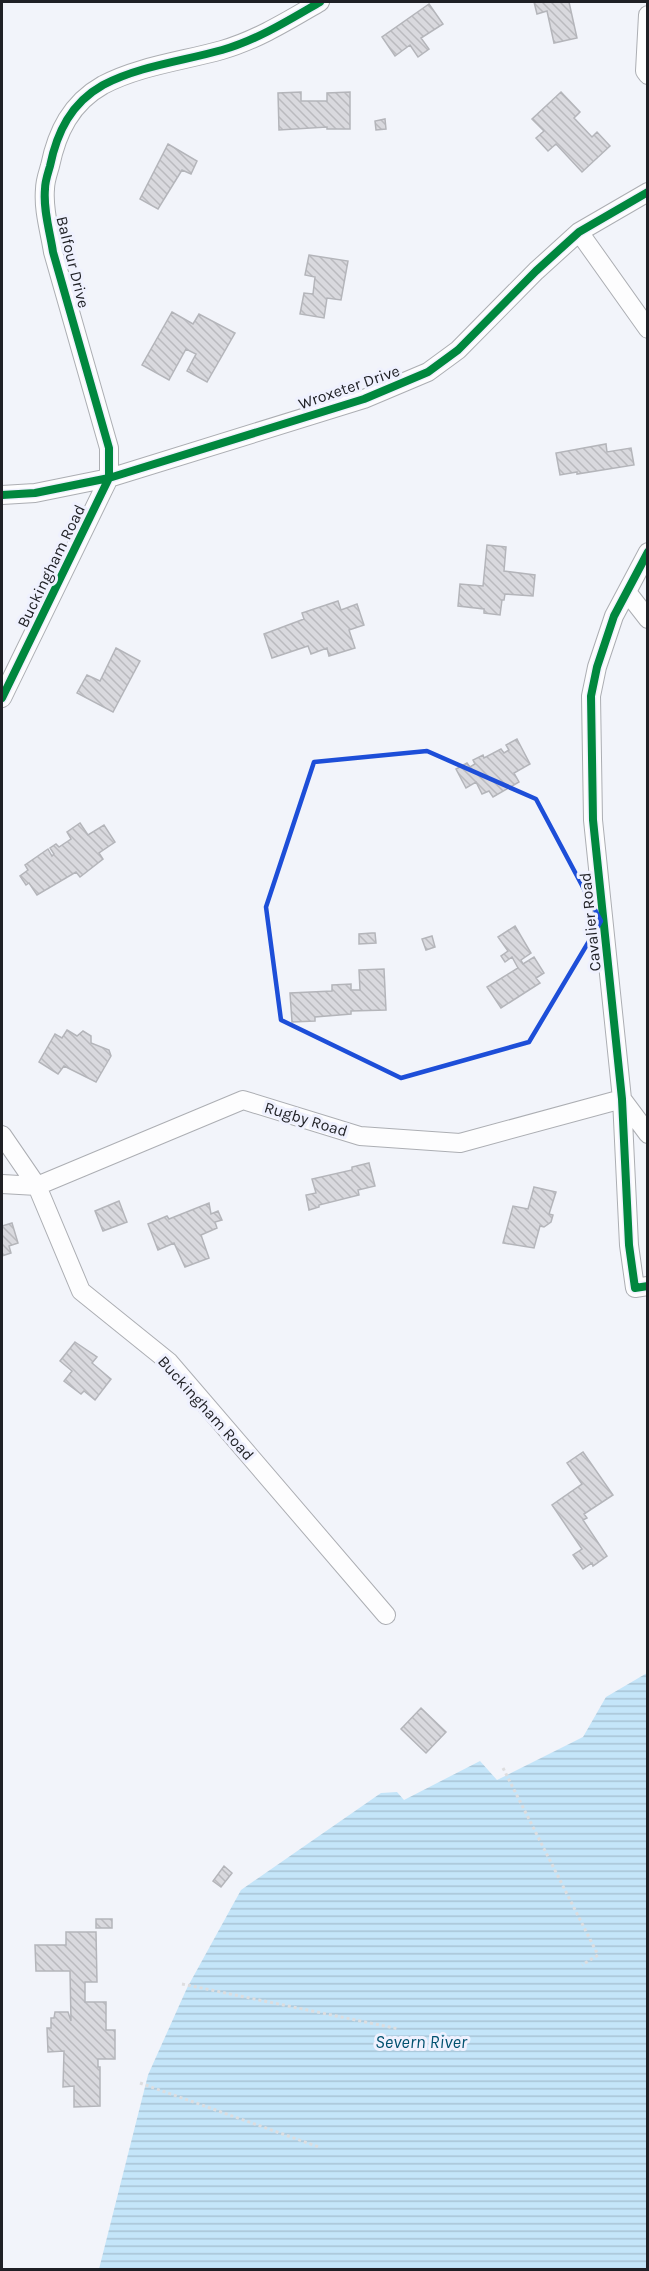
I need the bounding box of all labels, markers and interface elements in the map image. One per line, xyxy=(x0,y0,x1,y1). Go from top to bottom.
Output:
street label: Balfour Drive xyxy=(52,214,94,310)
street label: Wroxeter Drive xyxy=(296,361,402,413)
street label: Buckingham Road xyxy=(13,501,89,631)
street label: Cavalier Road xyxy=(575,872,605,972)
street label: Rugby Road xyxy=(262,1097,350,1141)
street label: Buckingham Road xyxy=(154,1352,258,1464)
water label: Severn River xyxy=(375,2031,468,2053)

